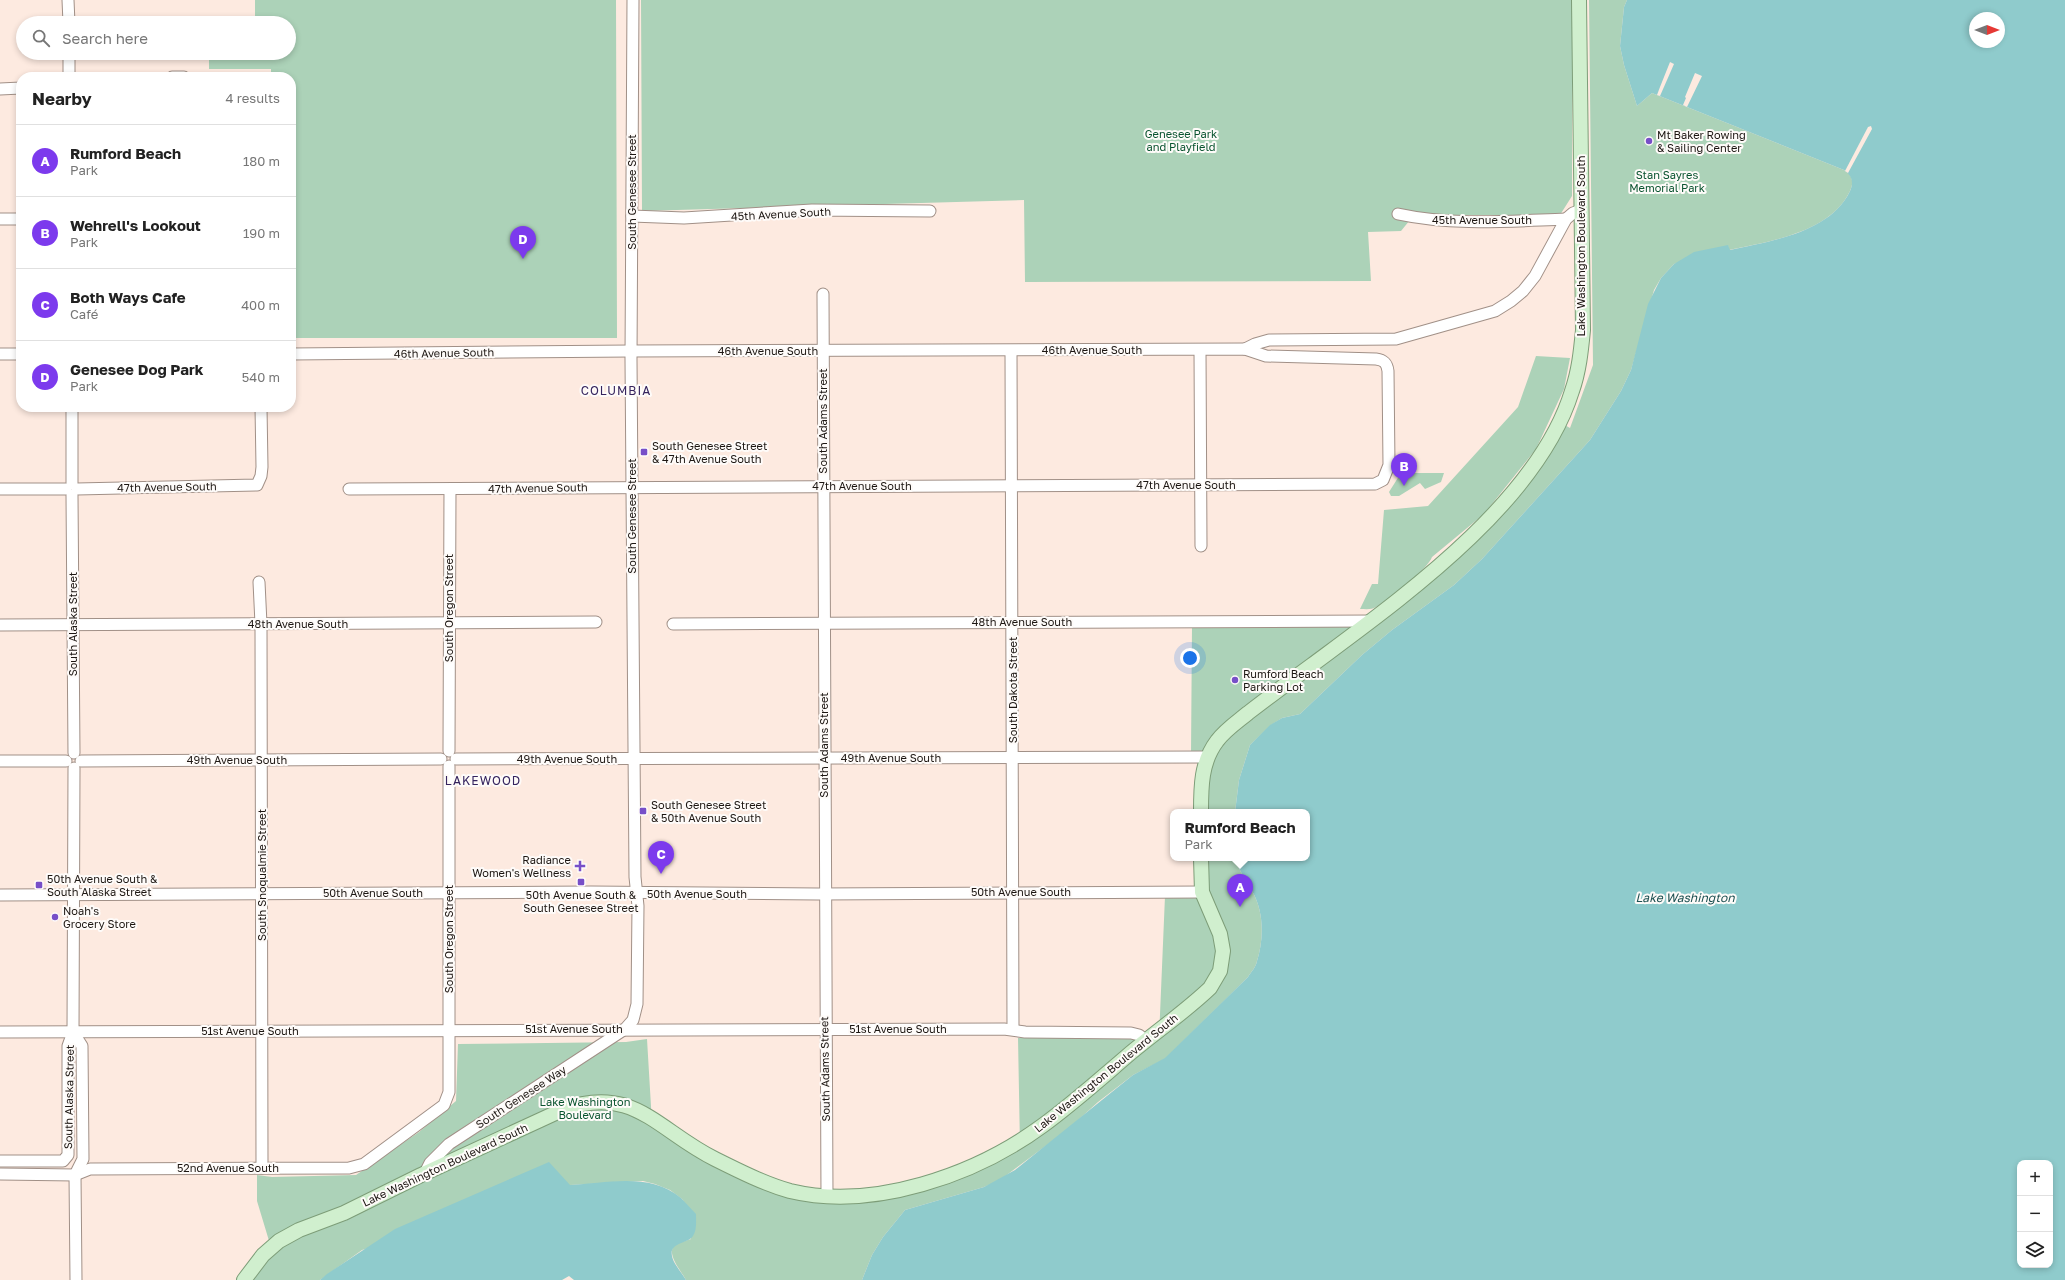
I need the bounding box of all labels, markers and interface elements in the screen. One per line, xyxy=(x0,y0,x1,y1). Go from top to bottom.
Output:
north arrow xyxy=(1969,12,2005,48)
search box xyxy=(16,16,296,60)
icon: search xyxy=(30,27,52,49)
text: Search here xyxy=(62,29,148,47)
text: Nearby xyxy=(32,88,92,109)
text: 4 results xyxy=(226,90,280,106)
park label: Genesee Park and Playfield xyxy=(1145,127,1217,153)
place label: Mt Baker Rowing & Sailing Center xyxy=(1657,128,1746,154)
street label: South Genesee Street xyxy=(625,134,638,250)
marker: Mt Baker Rowing & Sailing Center xyxy=(1644,136,1654,146)
text: Rumford Beach xyxy=(70,144,181,162)
text: A xyxy=(40,153,50,169)
text: 180 m xyxy=(243,153,280,169)
street label: Lake Washington Boulevard South xyxy=(1574,155,1587,337)
text: Park xyxy=(70,162,98,178)
park label: Stan Sayres Memorial Park xyxy=(1629,168,1705,194)
street label: 45th Avenue South xyxy=(731,204,831,223)
street label: 45th Avenue South xyxy=(1432,213,1532,226)
text: Wehrell's Lookout xyxy=(70,216,201,234)
text: B xyxy=(40,225,50,241)
text: 190 m xyxy=(243,225,280,241)
pin: D xyxy=(510,226,536,259)
text: Park xyxy=(70,234,98,250)
text: Both Ways Cafe xyxy=(70,288,186,306)
text: C xyxy=(40,297,50,313)
text: 400 m xyxy=(241,297,280,313)
text: Café xyxy=(70,306,98,322)
street label: 46th Avenue South xyxy=(1042,343,1142,356)
street label: 46th Avenue South xyxy=(718,344,818,357)
street label: 46th Avenue South xyxy=(394,345,494,360)
text: Genesee Dog Park xyxy=(70,360,203,378)
street label: South Adams Street xyxy=(816,368,829,474)
text: D xyxy=(40,369,50,385)
text: 540 m xyxy=(242,369,280,385)
text: Park xyxy=(70,378,98,394)
district label: COLUMBIA xyxy=(581,383,651,398)
place label: South Genesee Street & 47th Avenue South xyxy=(652,439,767,465)
marker: South Genesee Street & 47th Avenue South xyxy=(639,447,649,457)
pin: B xyxy=(1391,453,1417,486)
street label: South Genesee Street xyxy=(625,458,638,574)
street label: 47th Avenue South xyxy=(1136,478,1236,491)
street label: 47th Avenue South xyxy=(117,479,217,494)
street label: 47th Avenue South xyxy=(812,479,912,492)
street label: 47th Avenue South xyxy=(488,480,588,495)
street label: South Oregon Street xyxy=(442,554,455,662)
street label: South Alaska Street xyxy=(66,572,79,676)
street label: 48th Avenue South xyxy=(972,615,1072,628)
street label: 48th Avenue South xyxy=(248,617,348,630)
street label: South Dakota Street xyxy=(1006,637,1019,743)
your location xyxy=(1180,648,1200,668)
place label: Rumford Beach Parking Lot xyxy=(1243,667,1324,693)
marker: Rumford Beach Parking Lot xyxy=(1230,675,1240,685)
street label: South Adams Street xyxy=(817,692,830,798)
street label: 49th Avenue South xyxy=(841,751,941,764)
street label: 49th Avenue South xyxy=(517,752,617,765)
street label: 49th Avenue South xyxy=(187,753,287,766)
district label: LAKEWOOD xyxy=(445,773,521,788)
place label: South Genesee Street & 50th Avenue South xyxy=(651,798,766,824)
marker: South Genesee Street & 50th Avenue South xyxy=(638,806,648,816)
street label: South Snoqualmie Street xyxy=(255,809,268,941)
popup xyxy=(1170,809,1310,861)
text: Rumford Beach xyxy=(1184,818,1296,836)
text: Park xyxy=(1184,836,1213,852)
pin: C xyxy=(648,841,674,874)
place label: Radiance Women's Wellness xyxy=(472,853,571,879)
marker: Radiance Women's Wellness xyxy=(574,860,586,872)
place label: 50th Avenue South & South Alaska Street xyxy=(47,872,158,898)
pin: A xyxy=(1227,874,1253,907)
marker: 50th Avenue South & South Genesee Street xyxy=(576,877,586,887)
marker: 50th Avenue South & South Alaska Street xyxy=(34,880,44,890)
street label: South Oregon Street xyxy=(442,885,455,993)
street label: 50th Avenue South xyxy=(971,885,1071,898)
street label: 50th Avenue South xyxy=(323,886,423,899)
street label: 50th Avenue South xyxy=(647,887,747,900)
place label: 50th Avenue South & South Genesee Street xyxy=(523,888,639,914)
water label: Lake Washington xyxy=(1635,890,1735,905)
place label: Noah's Grocery Store xyxy=(63,904,136,930)
marker: Noah's Grocery Store xyxy=(50,912,60,922)
street label: Lake Washington Boulevard South xyxy=(1031,1011,1180,1135)
street label: South Adams Street xyxy=(817,1016,832,1122)
street label: 51st Avenue South xyxy=(525,1022,623,1035)
street label: 51st Avenue South xyxy=(849,1022,947,1035)
street label: 51st Avenue South xyxy=(201,1024,299,1037)
street label: South Alaska Street xyxy=(61,1045,76,1149)
street label: South Genesee Way xyxy=(473,1063,568,1131)
park label: Lake Washington Boulevard xyxy=(540,1095,630,1121)
street label: Lake Washington Boulevard South xyxy=(360,1120,530,1209)
map controls xyxy=(2017,1160,2053,1268)
button: + xyxy=(2017,1160,2053,1196)
street label: 52nd Avenue South xyxy=(177,1161,279,1174)
button: − xyxy=(2017,1196,2053,1232)
button: layers xyxy=(2017,1232,2053,1268)

